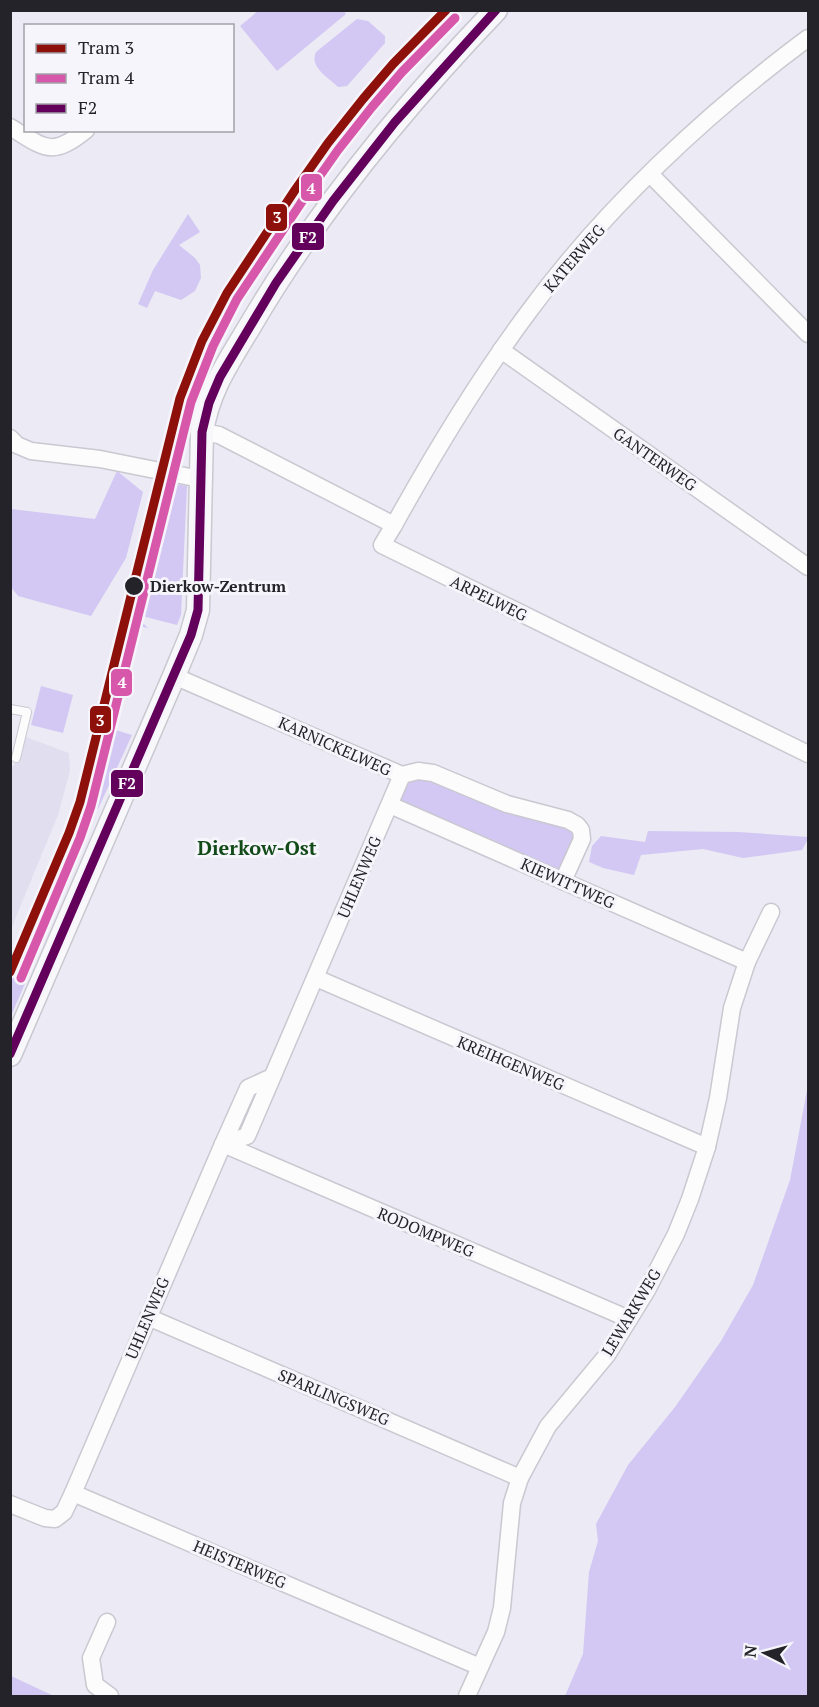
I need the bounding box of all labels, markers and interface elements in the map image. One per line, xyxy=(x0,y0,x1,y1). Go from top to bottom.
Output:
legend xyxy=(24,24,234,132)
text: Tram 3 xyxy=(78,35,134,59)
text: Tram 4 xyxy=(78,65,135,89)
text: F2 xyxy=(78,95,97,119)
line badge: 4 xyxy=(300,173,323,202)
text: 4 xyxy=(306,177,316,199)
line badge: 3 xyxy=(265,203,288,232)
text: 3 xyxy=(272,206,282,228)
street label: KATERWEG xyxy=(538,219,610,297)
line badge: F2 xyxy=(291,222,325,251)
text: F2 xyxy=(299,226,317,248)
street label: GANTERWEG xyxy=(609,422,701,496)
street label: ARPELWEG xyxy=(447,570,531,626)
marker: Dierkow-Zentrum xyxy=(123,575,145,597)
place label: Dierkow-Zentrum xyxy=(150,575,286,597)
line badge: 4 xyxy=(110,668,133,697)
text: 4 xyxy=(117,671,127,693)
line badge: 3 xyxy=(89,705,112,734)
text: 3 xyxy=(95,709,105,731)
street label: KARNICKELWEG xyxy=(275,711,395,781)
line badge: F2 xyxy=(110,769,144,798)
text: F2 xyxy=(118,772,136,794)
street label: UHLENWEG xyxy=(332,832,386,922)
district label: Dierkow-Ost xyxy=(197,834,317,861)
street label: KIEWITTWEG xyxy=(517,852,619,914)
street label: KREIHGENWEG xyxy=(454,1031,568,1095)
street label: RODOMPWEG xyxy=(374,1202,478,1262)
street label: LEWARKWEG xyxy=(596,1264,666,1360)
street label: UHLENWEG xyxy=(120,1273,174,1363)
street label: SPARLINGSWEG xyxy=(275,1364,393,1430)
street label: HEISTERWEG xyxy=(190,1535,290,1593)
north arrow xyxy=(735,1623,795,1683)
text: N xyxy=(739,1644,762,1659)

